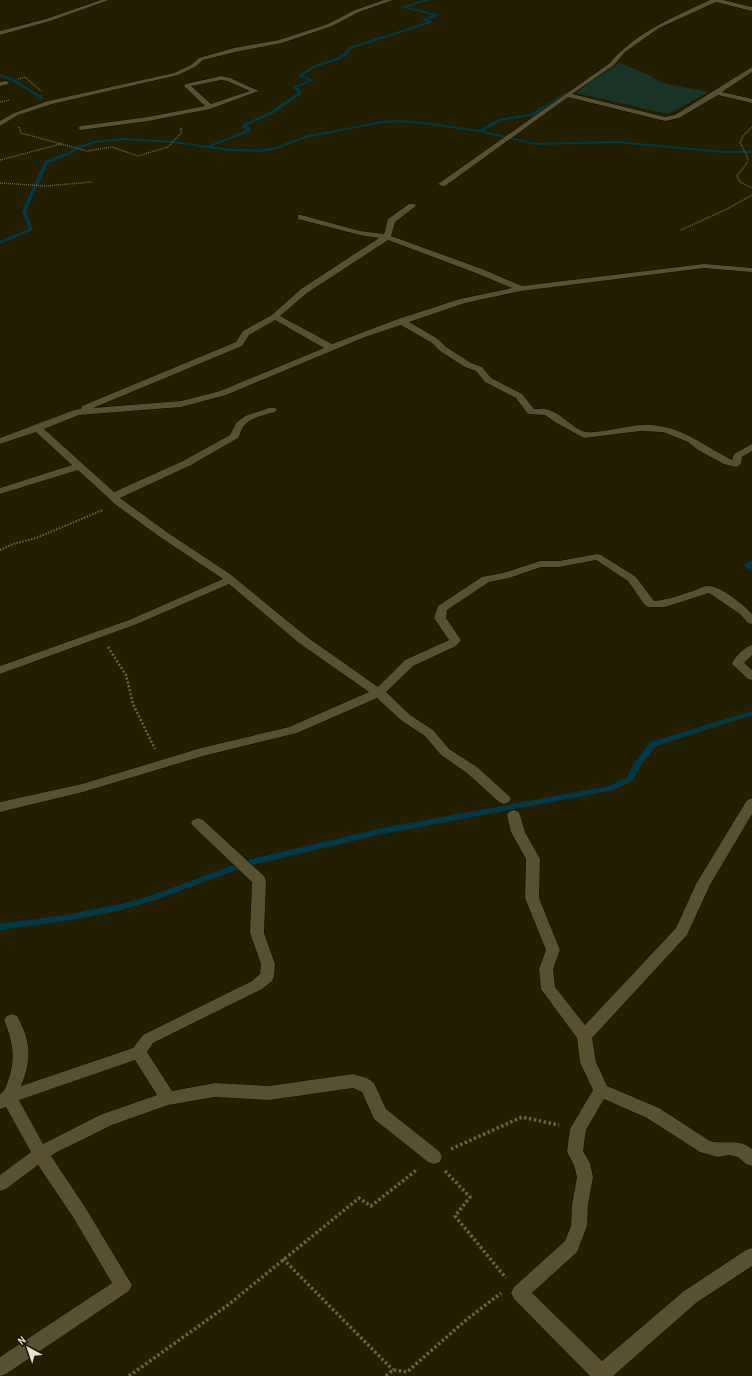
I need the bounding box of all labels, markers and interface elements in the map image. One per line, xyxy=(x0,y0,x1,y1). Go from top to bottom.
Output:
north arrow xyxy=(8,1328,48,1368)
text: N xyxy=(15,1333,29,1348)

